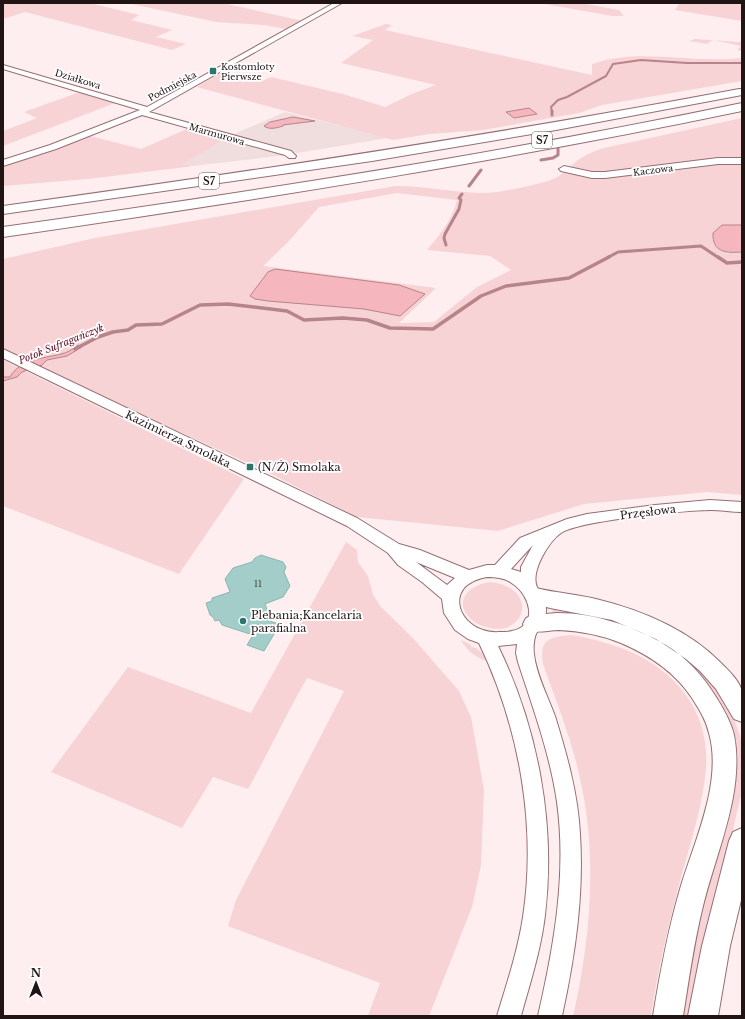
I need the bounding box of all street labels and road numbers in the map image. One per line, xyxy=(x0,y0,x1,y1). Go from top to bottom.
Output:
street label: Działkowa xyxy=(54,67,102,91)
street label: Podmiejska xyxy=(146,69,198,103)
street label: Marmurowa xyxy=(188,121,246,147)
road number: S7 xyxy=(532,132,552,148)
street label: Kaczowa xyxy=(632,162,674,178)
road number: S7 xyxy=(199,173,219,189)
street label: Kazimierza Smolaka xyxy=(123,407,234,471)
street label: Przęsłowa xyxy=(619,502,678,522)

